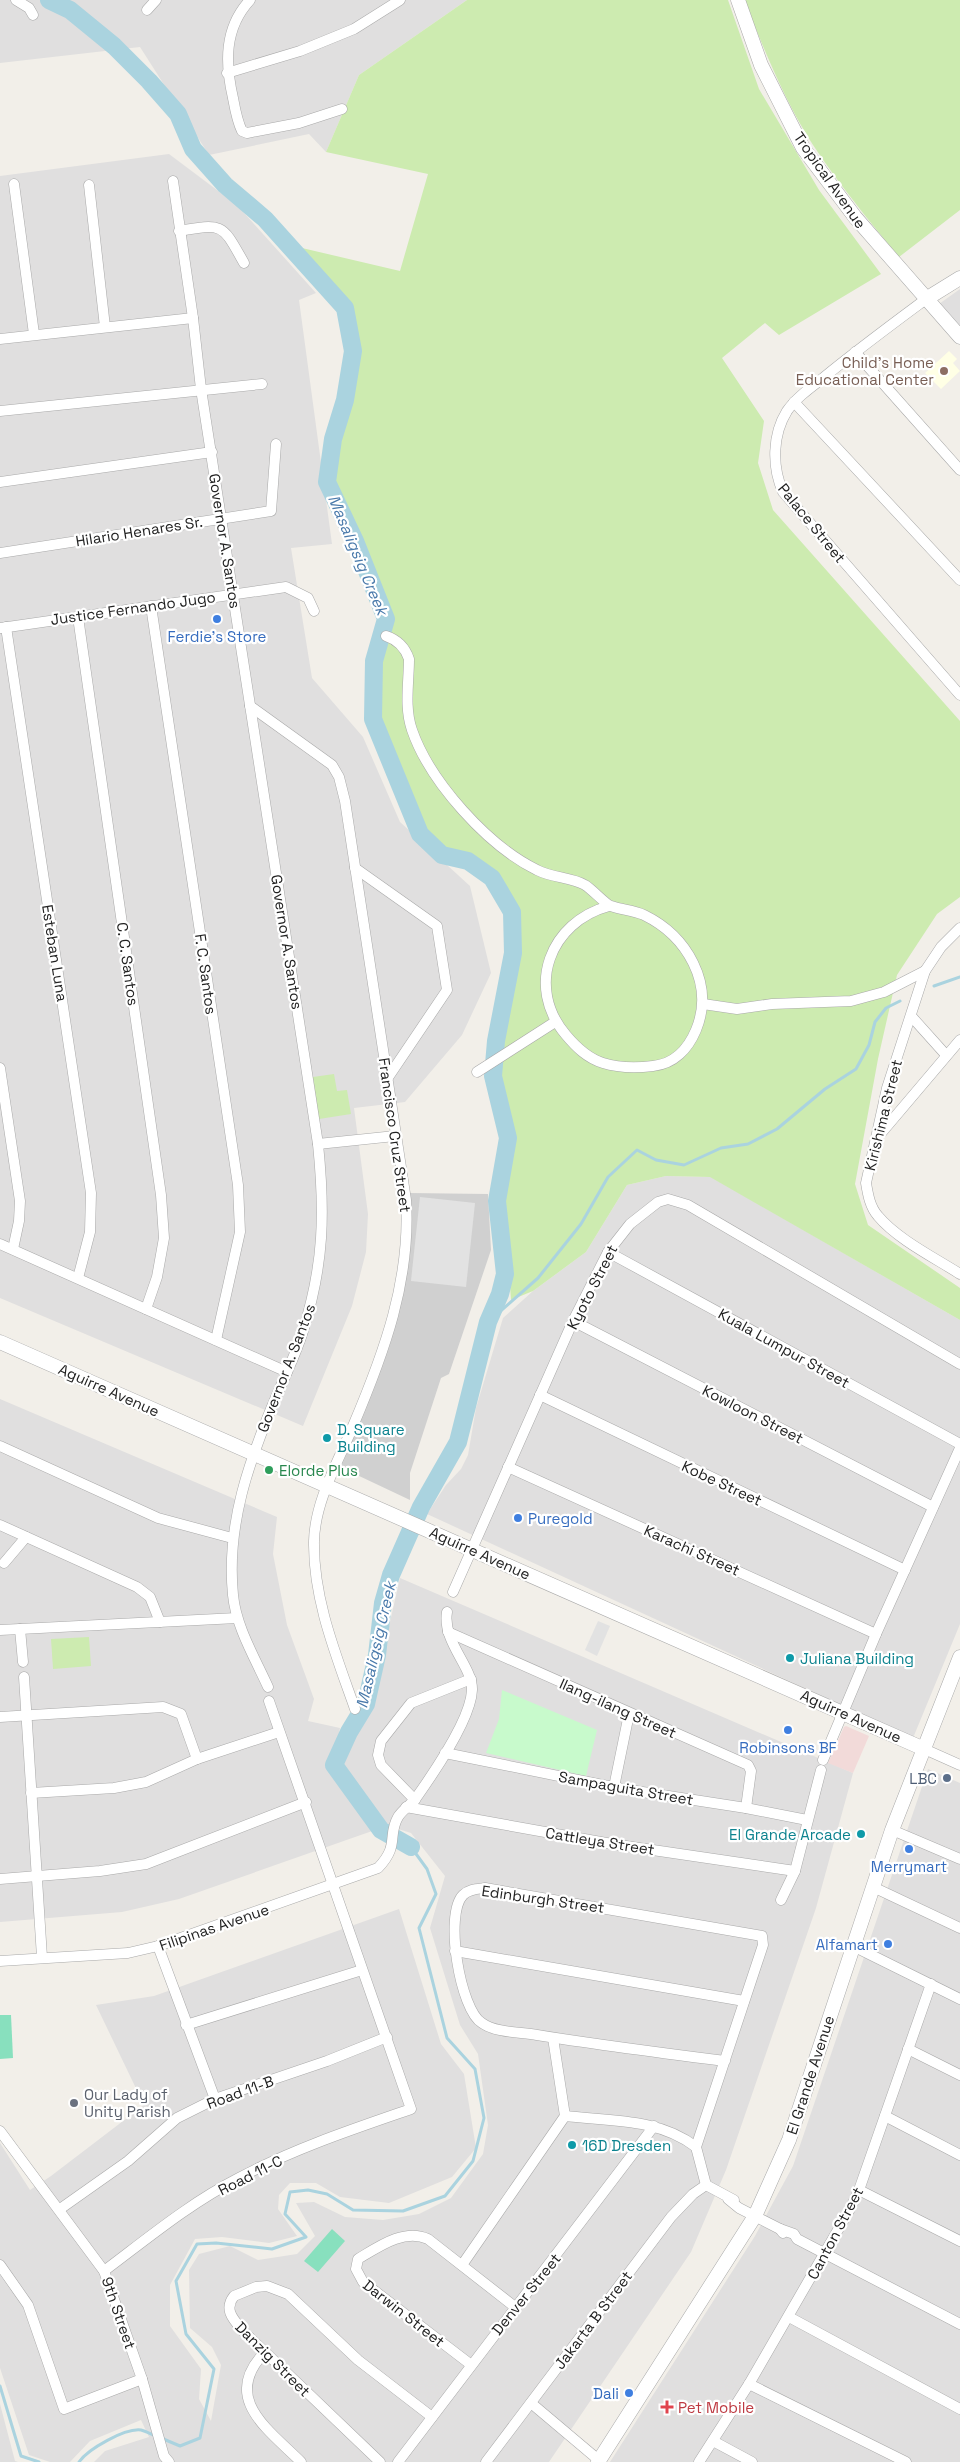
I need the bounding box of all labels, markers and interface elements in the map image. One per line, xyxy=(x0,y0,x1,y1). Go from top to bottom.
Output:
street label: Tropical Avenue xyxy=(790,128,870,232)
place label: Child's Home Educational Center xyxy=(796,353,934,389)
marker: Child's Home Educational Center xyxy=(938,365,950,377)
street label: Governor A. Santos xyxy=(205,472,245,610)
street label: Palace Street xyxy=(774,479,850,567)
water label: Masaligsig Creek xyxy=(323,492,394,621)
street label: Hilario Henares Sr. xyxy=(74,512,204,550)
street label: Justice Fernando Jugo xyxy=(49,587,217,629)
marker: Ferdie's Store xyxy=(211,613,223,625)
place label: Ferdie's Store xyxy=(168,627,267,646)
street label: Governor A. Santos xyxy=(267,873,307,1011)
street label: Esteban Luna xyxy=(38,903,72,1003)
street label: C. C. Santos xyxy=(113,921,143,1007)
street label: F. C. Santos xyxy=(191,932,221,1016)
street label: Francisco Cruz Street xyxy=(375,1056,415,1214)
street label: Kirishima Street xyxy=(860,1057,906,1173)
street label: Kyoto Street xyxy=(562,1241,622,1333)
street label: Governor A. Santos xyxy=(253,1301,319,1435)
street label: Kuala Lumpur Street xyxy=(715,1304,853,1392)
street label: Aguirre Avenue xyxy=(56,1359,163,1421)
street label: Kowloon Street xyxy=(699,1380,807,1448)
place label: D. Square Building xyxy=(337,1420,405,1456)
marker: D. Square Building xyxy=(321,1432,333,1444)
street label: Kobe Street xyxy=(679,1456,765,1510)
place label: Elorde Plus xyxy=(279,1461,358,1480)
marker: Elorde Plus xyxy=(263,1464,275,1476)
place label: Puregold xyxy=(528,1509,593,1528)
marker: Puregold xyxy=(512,1512,524,1524)
street label: Karachi Street xyxy=(641,1520,743,1580)
street label: Aguirre Avenue xyxy=(427,1522,534,1584)
water label: Masaligsig Creek xyxy=(351,1577,401,1710)
place label: Juliana Building xyxy=(800,1649,914,1668)
marker: Juliana Building xyxy=(784,1652,796,1664)
street label: Ilang-ilang Street xyxy=(557,1674,680,1742)
street label: Aguirre Avenue xyxy=(798,1685,905,1747)
marker: Robinsons BF xyxy=(782,1724,794,1736)
place label: Robinsons BF xyxy=(739,1738,837,1757)
street label: Sampaguita Street xyxy=(557,1767,695,1809)
place label: LBC xyxy=(909,1769,937,1788)
marker: LBC xyxy=(941,1772,953,1784)
street label: Cattleya Street xyxy=(544,1823,656,1859)
place label: El Grande Arcade xyxy=(729,1825,851,1844)
marker: El Grande Arcade xyxy=(855,1828,867,1840)
marker: Merrymart xyxy=(903,1843,915,1855)
place label: Merrymart xyxy=(871,1857,947,1876)
street label: Edinburgh Street xyxy=(480,1881,606,1917)
street label: Filipinas Avenue xyxy=(157,1899,271,1955)
place label: Alfamart xyxy=(816,1935,878,1954)
marker: Alfamart xyxy=(882,1938,894,1950)
street label: El Grande Avenue xyxy=(782,2013,838,2137)
street label: Road 11-B xyxy=(204,2071,276,2113)
place label: Our Lady of Unity Parish xyxy=(84,2085,171,2121)
marker: Our Lady of Unity Parish xyxy=(68,2097,80,2109)
place label: 16D Dresden xyxy=(582,2136,671,2155)
marker: 16D Dresden xyxy=(566,2139,578,2151)
street label: Road 11-C xyxy=(215,2151,285,2199)
street label: Canton Street xyxy=(803,2183,867,2283)
street label: Denver Street xyxy=(487,2249,565,2339)
street label: Jakarta B Street xyxy=(550,2267,636,2373)
street label: 9th Street xyxy=(98,2274,140,2352)
street label: Darwin Street xyxy=(359,2275,449,2351)
street label: Danzig Street xyxy=(231,2317,315,2401)
place label: Dali xyxy=(593,2384,619,2403)
marker: Dali xyxy=(623,2387,635,2399)
place label: Pet Mobile xyxy=(678,2398,754,2417)
marker: Pet Mobile xyxy=(660,2400,674,2414)

